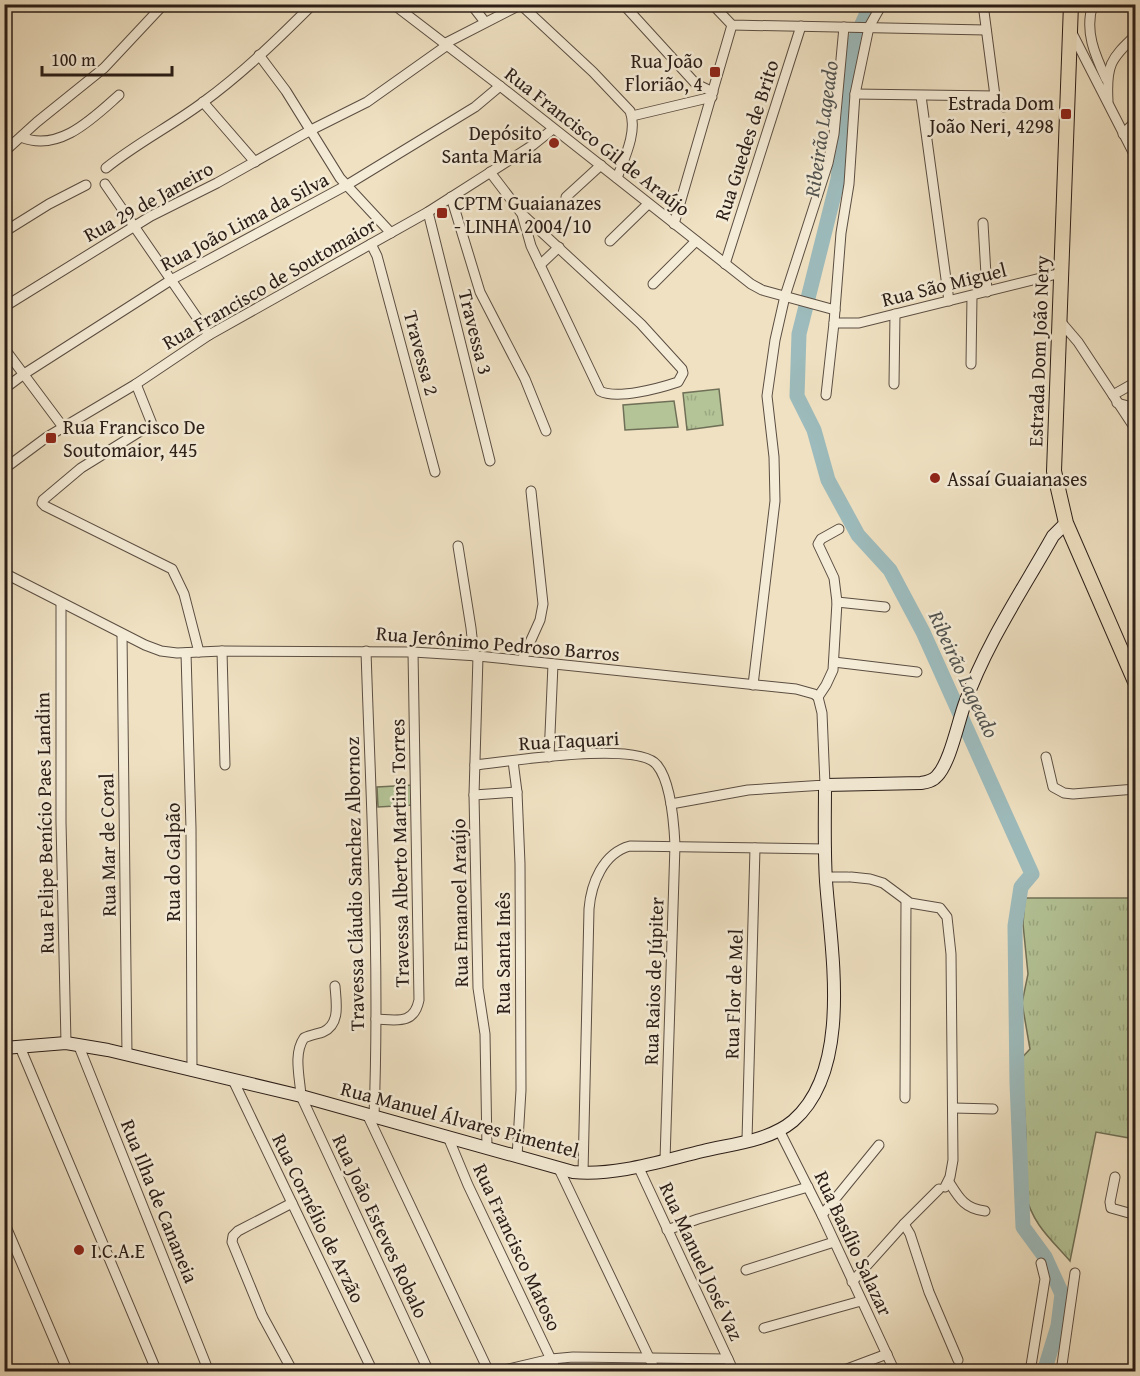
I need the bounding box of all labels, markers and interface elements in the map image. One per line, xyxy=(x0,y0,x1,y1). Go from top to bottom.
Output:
scale bar xyxy=(42,39,172,77)
text: 100 m xyxy=(51,46,96,73)
place label: Rua João Florião, 4 xyxy=(625,46,703,98)
street label: Rua Guedes de Brito xyxy=(706,56,786,224)
street label: Rua Francisco Gil de Araújo xyxy=(499,59,697,223)
water label: Ribeirão Lageado xyxy=(796,59,846,200)
marker: Rua João Florião, 4 xyxy=(708,65,722,79)
place label: Estrada Dom João Neri, 4298 xyxy=(926,88,1055,140)
marker: Estrada Dom João Neri, 4298 xyxy=(1059,107,1073,121)
place label: Depósito Santa Maria xyxy=(441,118,543,170)
marker: Depósito Santa Maria xyxy=(547,136,561,150)
street label: Rua 29 de Janeiro xyxy=(78,153,218,249)
street label: Rua João Lima da Silva xyxy=(155,164,334,278)
place label: CPTM Guaianazes - LINHA 2004/10 xyxy=(454,188,602,240)
marker: CPTM Guaianazes - LINHA 2004/10 xyxy=(435,206,449,220)
street label: Rua Francisco de Soutomaior xyxy=(157,210,381,356)
street label: Rua São Miguel xyxy=(878,254,1010,314)
street label: Estrada Dom João Nery xyxy=(1020,255,1056,447)
street label: Travessa 3 xyxy=(451,286,501,378)
street label: Travessa 2 xyxy=(397,307,447,399)
place label: Rua Francisco De Soutomaior, 445 xyxy=(63,412,205,464)
marker: Rua Francisco De Soutomaior, 445 xyxy=(44,431,58,445)
place label: Assaí Guaianases xyxy=(947,464,1088,493)
marker: Assaí Guaianases xyxy=(928,471,942,485)
water label: Ribeirão Lageado xyxy=(921,604,1007,743)
street label: Rua Jerônimo Pedroso Barros xyxy=(375,618,621,668)
street label: Rua Felipe Benício Paes Landim xyxy=(27,691,61,954)
street label: Travessa Alberto Martins Torres xyxy=(382,718,416,988)
street label: Rua Taquari xyxy=(518,723,620,757)
street label: Travessa Cláudio Sanchez Albornoz xyxy=(337,736,371,1031)
street label: Rua Mar de Coral xyxy=(91,773,123,917)
street label: Rua do Galpão xyxy=(158,803,187,921)
street label: Rua Emanoel Araújo xyxy=(443,818,475,988)
street label: Rua Santa Inês xyxy=(488,892,517,1014)
street label: Rua Raios de Júpiter xyxy=(636,897,670,1065)
street label: Rua Flor de Mel xyxy=(716,928,750,1060)
street label: Rua Manuel Álvares Pimentel xyxy=(338,1073,583,1165)
street label: Rua Ilha de Cananeia xyxy=(114,1115,206,1288)
street label: Rua Cornélio de Arzão xyxy=(265,1128,373,1308)
street label: Rua João Esteves Robalo xyxy=(326,1129,436,1323)
street label: Rua Francisco Matoso xyxy=(466,1158,570,1336)
street label: Rua Basílio Salazar xyxy=(808,1166,900,1320)
street label: Rua Manuel José Vaz xyxy=(653,1177,752,1345)
place label: I.C.A.E xyxy=(91,1236,145,1265)
marker: I.C.A.E xyxy=(72,1243,86,1257)

